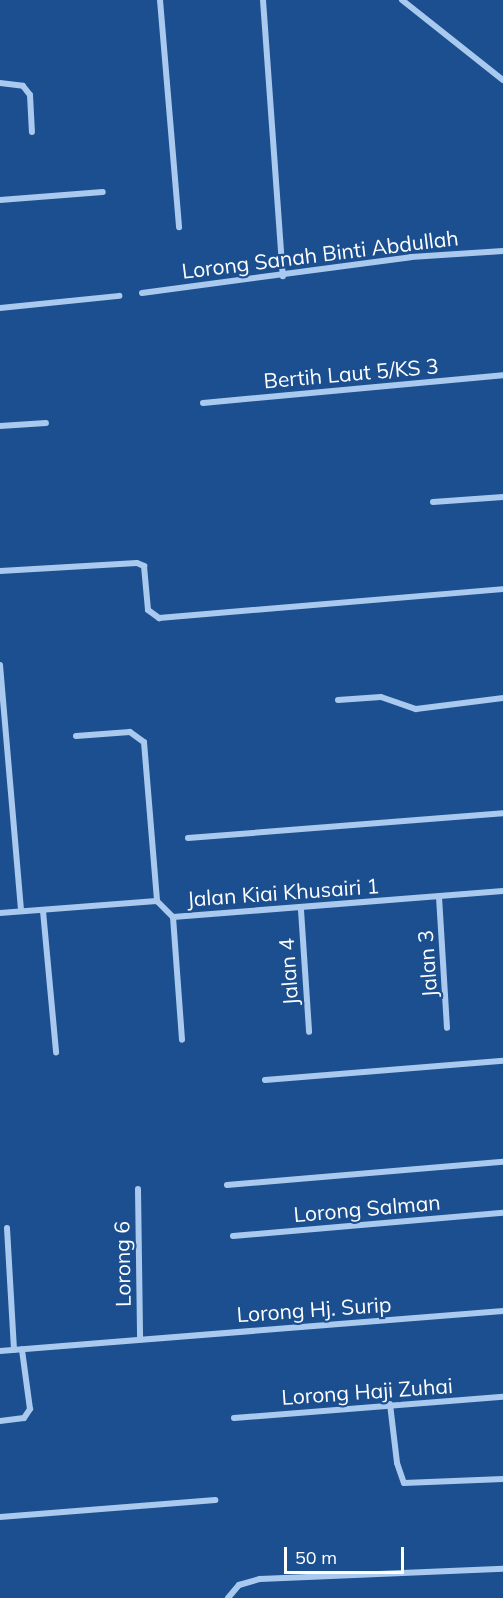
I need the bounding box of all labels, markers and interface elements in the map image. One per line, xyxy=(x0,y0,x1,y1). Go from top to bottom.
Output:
street label: Lorong Sanah Binti Abdullah xyxy=(180,225,460,283)
street label: Bertih Laut 5/KS 3 xyxy=(262,353,440,393)
street label: Jalan Kiai Khusairi 1 xyxy=(186,873,380,911)
street label: Jalan 3 xyxy=(412,929,442,999)
street label: Jalan 4 xyxy=(273,937,303,1007)
street label: Lorong Salman xyxy=(293,1189,441,1227)
street label: Lorong 6 xyxy=(109,1221,135,1307)
street label: Lorong Hj. Surip xyxy=(236,1291,392,1327)
street label: Lorong Haji Zuhai xyxy=(280,1372,454,1410)
scale bar xyxy=(287,1535,407,1573)
text: 50 m xyxy=(295,1546,337,1569)

